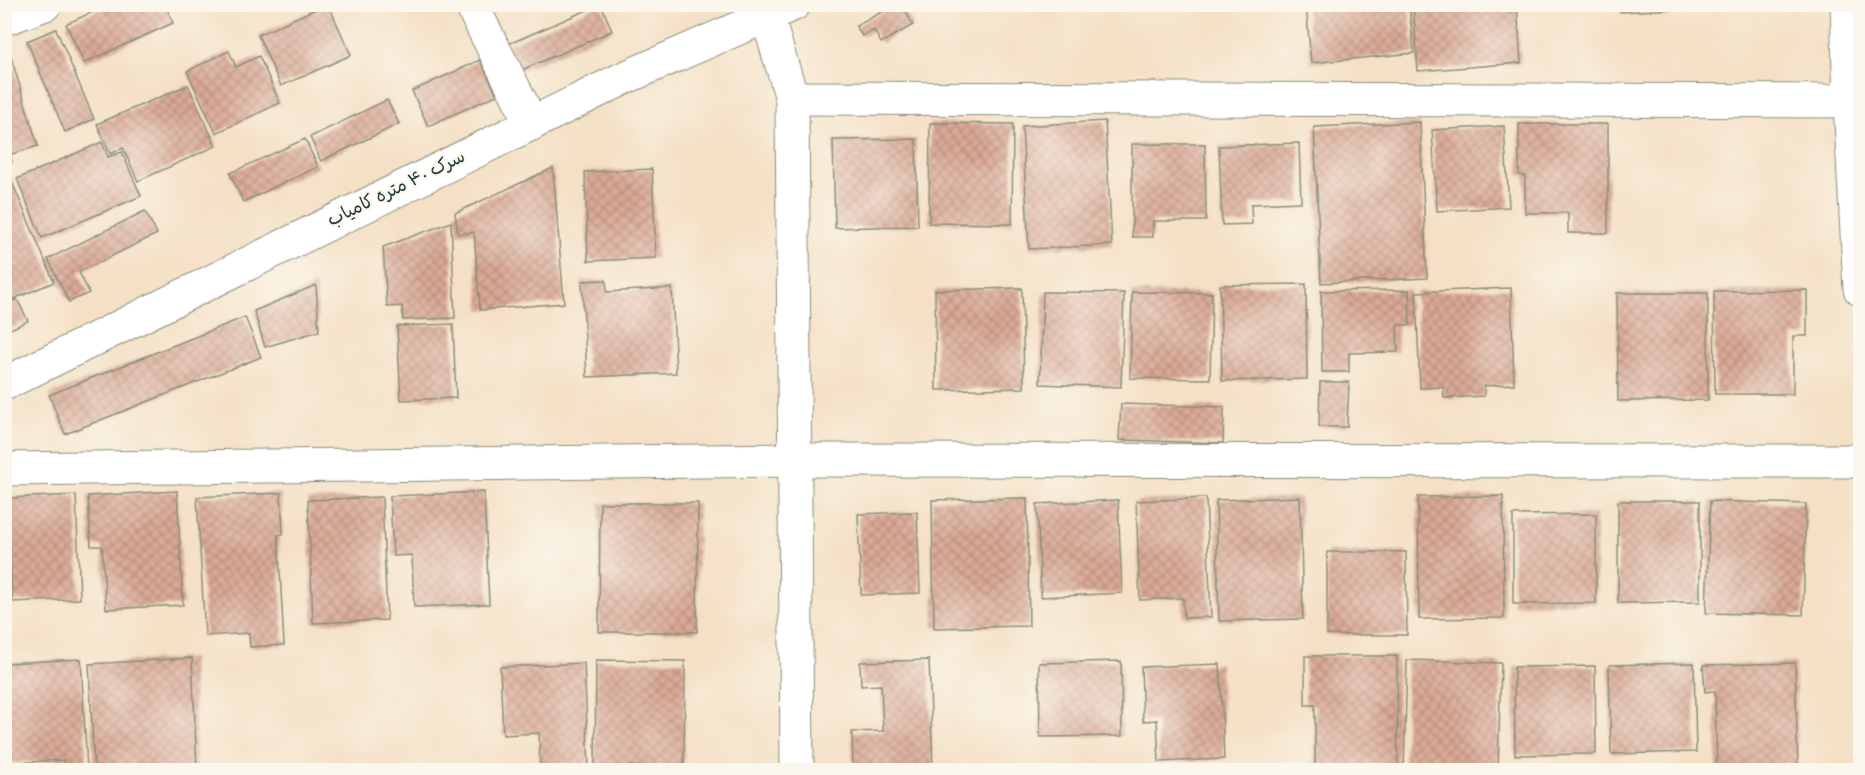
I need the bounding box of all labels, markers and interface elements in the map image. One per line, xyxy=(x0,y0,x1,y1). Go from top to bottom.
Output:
street label: سرک ۴۰ متره کامیاب xyxy=(325,147,469,233)

